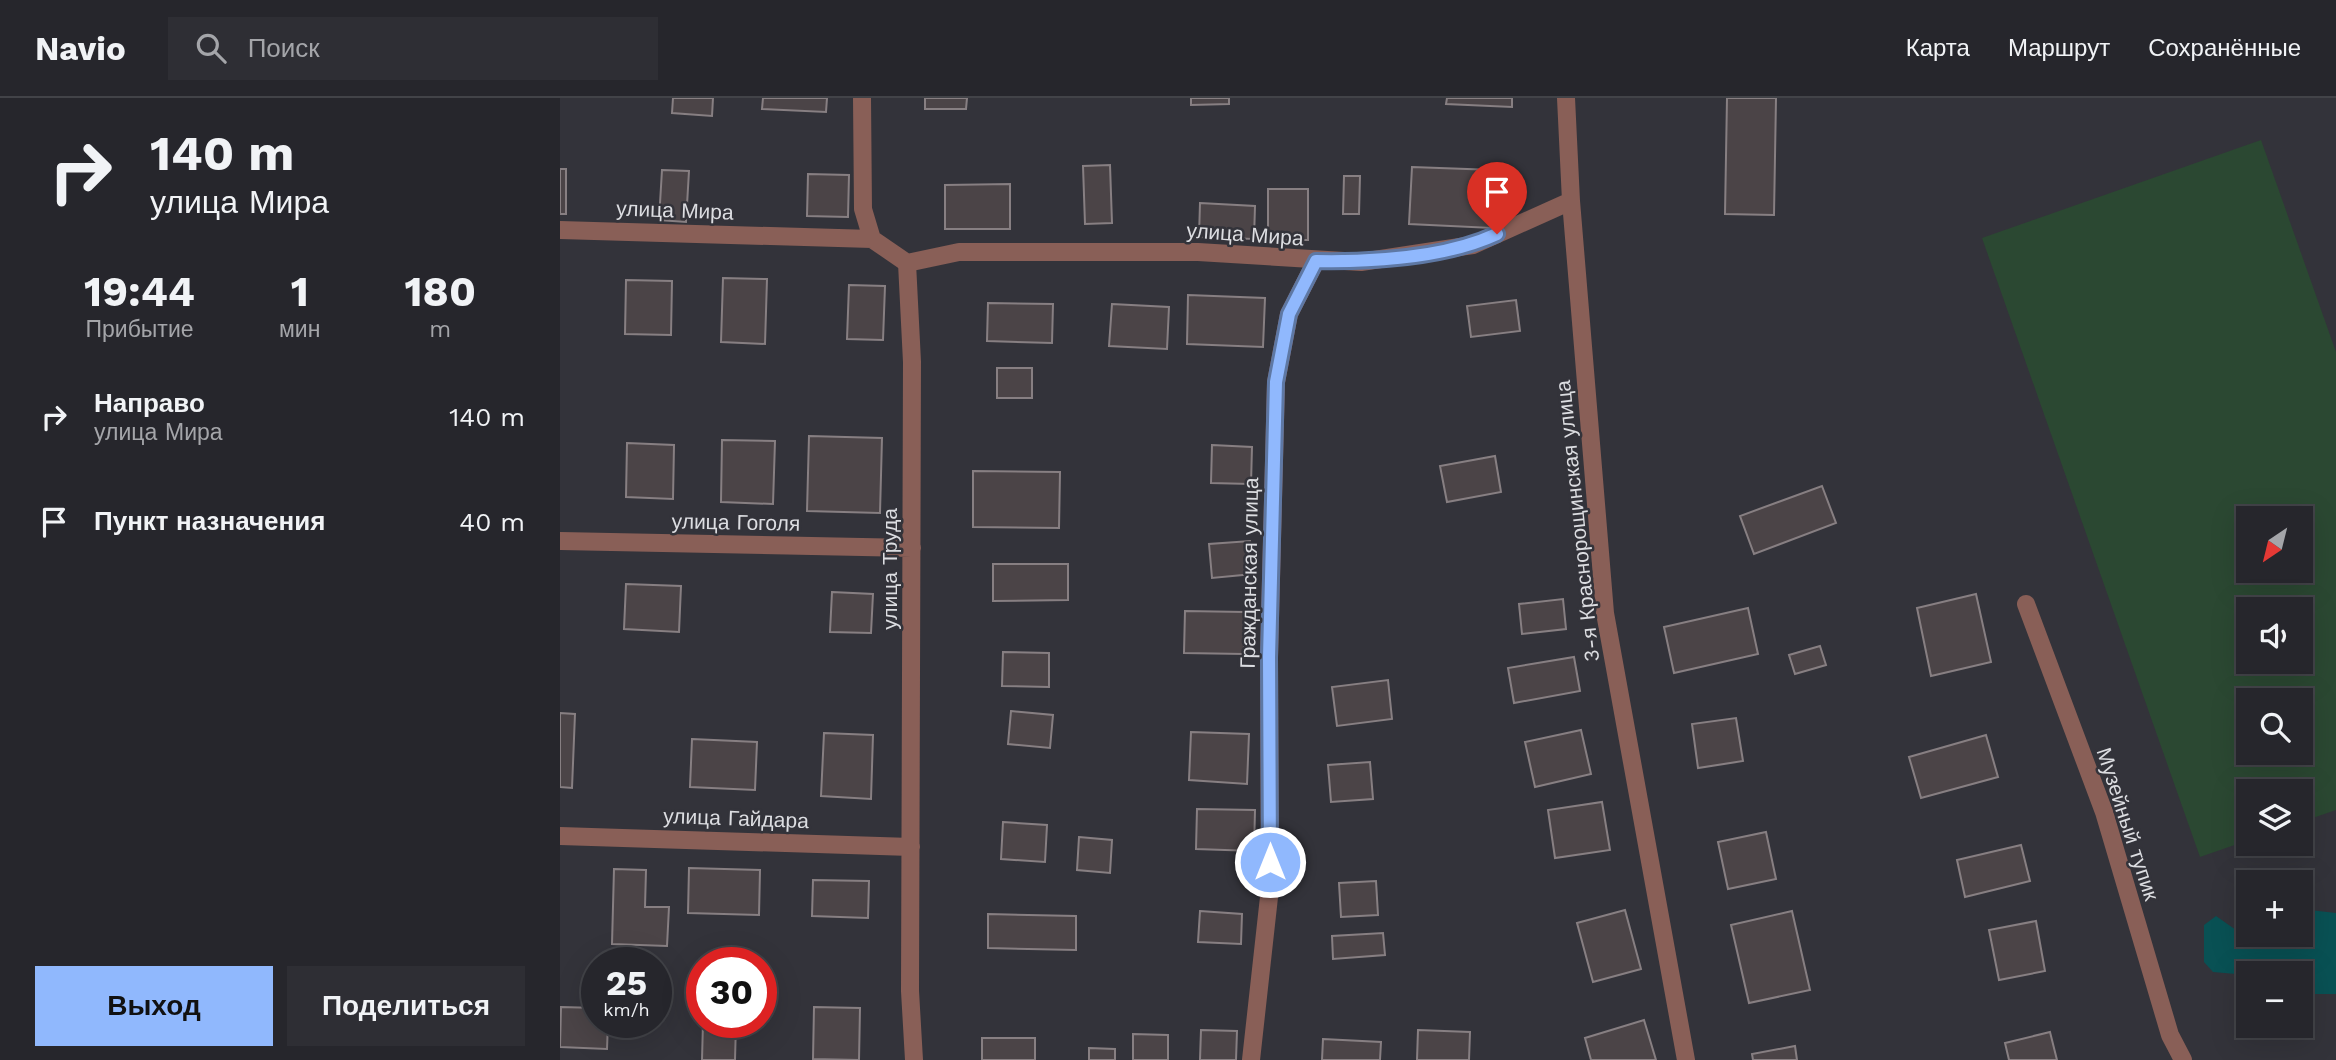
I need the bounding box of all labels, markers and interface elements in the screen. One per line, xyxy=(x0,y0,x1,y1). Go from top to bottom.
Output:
search box xyxy=(168,17,658,80)
text: Navio xyxy=(35,29,126,68)
icon: search xyxy=(192,29,230,67)
text: Поиск xyxy=(248,33,320,63)
text: Карта xyxy=(1906,34,1970,62)
text: Маршрут xyxy=(2008,34,2110,62)
text: Сохранённые xyxy=(2148,34,2301,62)
text: 140 m xyxy=(150,124,294,182)
icon: right xyxy=(35,126,126,217)
pin xyxy=(1467,162,1527,234)
icon: arrive xyxy=(1478,173,1516,211)
text: улица Мира xyxy=(150,183,329,221)
street label: улица Мира xyxy=(616,195,734,225)
street label: улица Мира xyxy=(1186,217,1305,251)
text: 19:44 xyxy=(84,267,195,316)
text: 1 xyxy=(291,267,309,316)
text: 180 xyxy=(404,267,476,316)
text: Прибытие xyxy=(85,316,194,343)
text: мин xyxy=(279,316,320,343)
text: m xyxy=(429,316,451,343)
street label: 3-я Краснорощинская улица xyxy=(1550,379,1604,663)
text: Направо xyxy=(94,388,205,418)
icon: right xyxy=(35,398,73,436)
text: 140 m xyxy=(449,402,525,432)
text: улица Мира xyxy=(94,419,223,446)
street label: Гражданская улица xyxy=(1235,477,1263,669)
icon: arrive xyxy=(35,503,73,541)
text: Пункт назначения xyxy=(94,506,325,536)
north arrow xyxy=(2236,506,2314,583)
map controls xyxy=(2236,506,2313,1038)
text: 40 m xyxy=(459,507,525,537)
street label: улица Гоголя xyxy=(672,508,800,536)
street label: улица Труда xyxy=(877,508,902,630)
button: sound xyxy=(2236,597,2313,674)
button: search xyxy=(2236,688,2313,765)
street label: Музейный тупик xyxy=(2092,744,2165,904)
button: layers xyxy=(2236,779,2313,856)
street label: улица Гайдара xyxy=(663,803,810,833)
position arrow xyxy=(1233,825,1307,899)
button: + xyxy=(2236,870,2313,947)
speed limit sign: 30 xyxy=(686,947,777,1038)
button: − xyxy=(2236,961,2313,1038)
text: 25 xyxy=(606,962,647,1004)
button: Выход xyxy=(35,966,273,1046)
button: Поделиться xyxy=(287,966,525,1046)
text: km/h xyxy=(603,999,650,1020)

